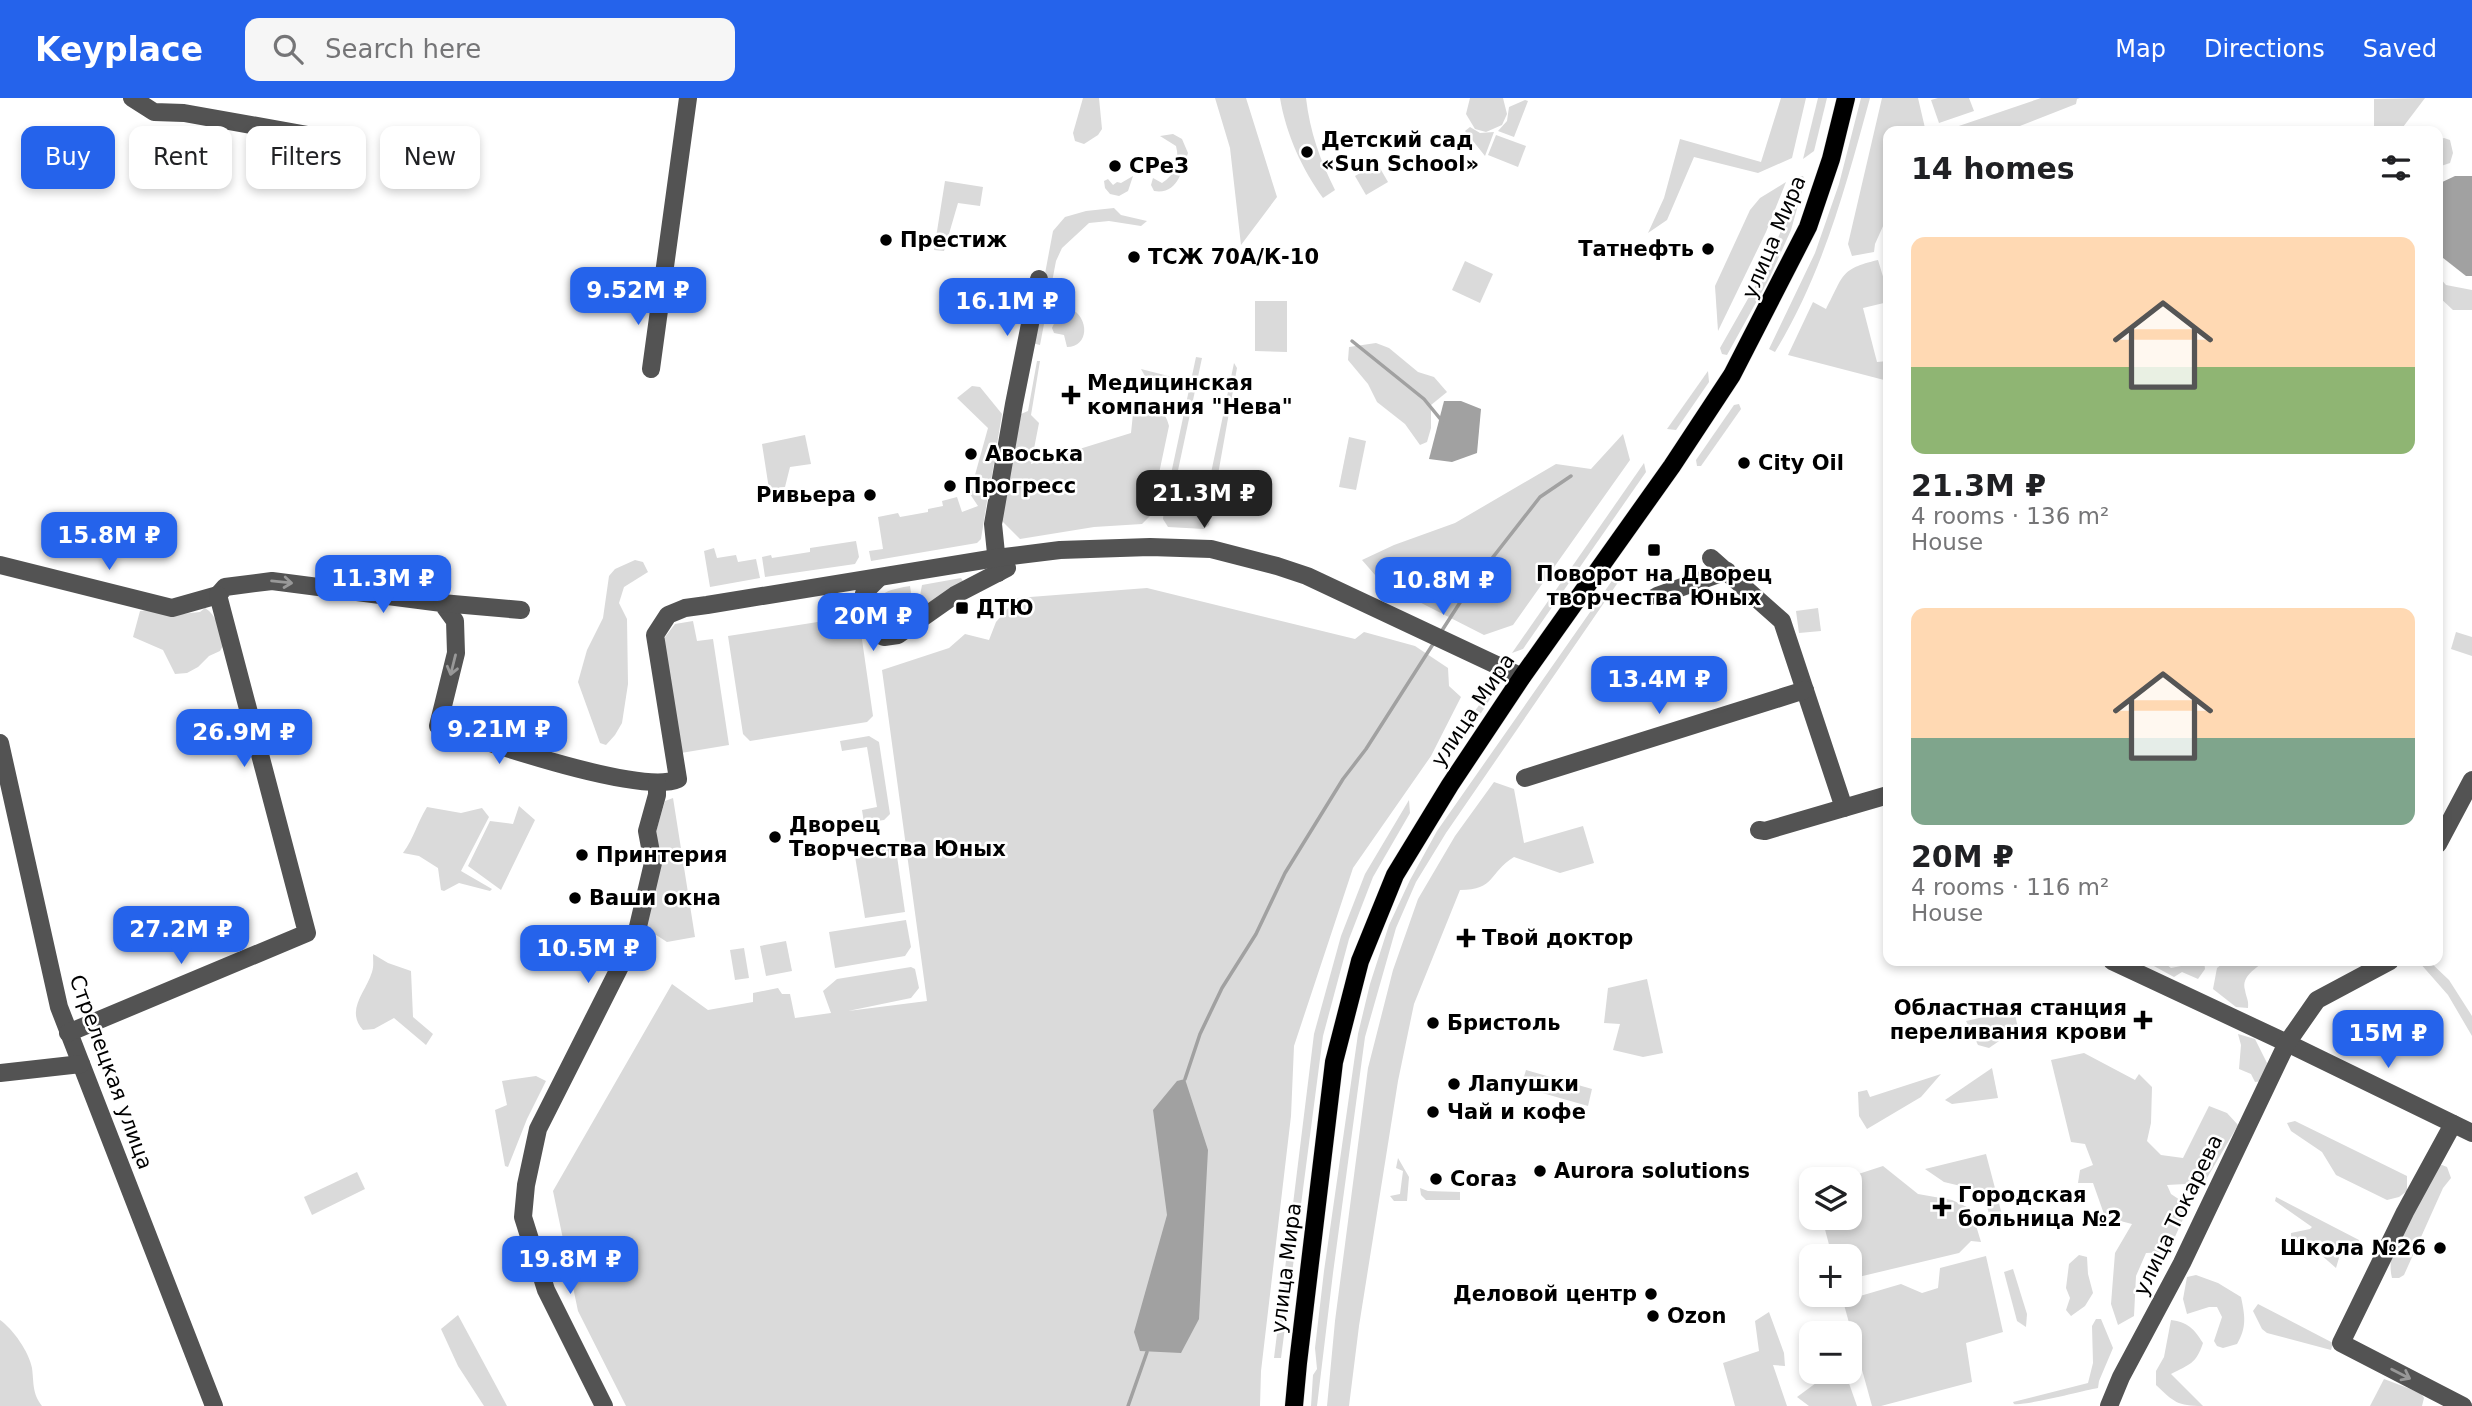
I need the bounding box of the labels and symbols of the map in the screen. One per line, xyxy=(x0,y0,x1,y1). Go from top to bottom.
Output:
place label: Детский сад «Sun School» xyxy=(1321,128,1479,176)
marker: Детский сад «Sun School» xyxy=(1299,144,1315,160)
place label: СРеЗ xyxy=(1129,154,1189,178)
marker: СРеЗ xyxy=(1107,158,1123,174)
street label: улица Мира xyxy=(1737,172,1811,302)
place label: Престиж xyxy=(900,228,1007,252)
marker: Престиж xyxy=(878,232,894,248)
place label: Татнефть xyxy=(1578,237,1694,261)
marker: Татнефть xyxy=(1700,241,1716,257)
place label: ТСЖ 70А/К-10 xyxy=(1148,245,1319,269)
marker: ТСЖ 70А/К-10 xyxy=(1126,249,1142,265)
pin: 9.52M ₽ xyxy=(573,268,703,327)
pin: 16.1M ₽ xyxy=(942,278,1072,338)
place label: Медицинская компания "Нева" xyxy=(1087,371,1293,419)
marker: Медицинская компания "Нева" xyxy=(1061,385,1081,405)
place label: Авоська xyxy=(985,442,1083,466)
marker: Авоська xyxy=(963,446,979,462)
place label: City Oil xyxy=(1758,451,1844,475)
marker: City Oil xyxy=(1736,455,1752,471)
pin: 21.3M ₽ xyxy=(1139,470,1269,530)
place label: Прогресс xyxy=(964,474,1076,498)
marker: Прогресс xyxy=(942,478,958,494)
place label: Ривьера xyxy=(756,483,856,507)
marker: Ривьера xyxy=(862,487,878,503)
pin: 15.8M ₽ xyxy=(44,512,174,572)
marker: Поворот на Дворец творчества Юных xyxy=(1646,542,1662,558)
pin: 11.3M ₽ xyxy=(318,556,448,615)
pin: 10.8M ₽ xyxy=(1378,558,1508,617)
place label: Поворот на Дворец творчества Юных xyxy=(1536,562,1772,610)
one-way arrow xyxy=(270,576,293,589)
pin: 20M ₽ xyxy=(824,594,922,653)
place label: ДТЮ xyxy=(976,596,1034,620)
marker: ДТЮ xyxy=(954,600,970,616)
street label: улица Мира xyxy=(1426,649,1520,771)
one-way arrow xyxy=(446,653,459,676)
pin: 13.4M ₽ xyxy=(1594,656,1724,716)
pin: 9.21M ₽ xyxy=(434,706,564,766)
pin: 26.9M ₽ xyxy=(179,710,309,769)
place label: Дворец Творчества Юных xyxy=(789,813,1006,861)
marker: Дворец Творчества Юных xyxy=(767,829,783,845)
place label: Принтерия xyxy=(596,843,727,867)
marker: Принтерия xyxy=(574,847,590,863)
place label: Ваши окна xyxy=(589,886,721,910)
marker: Ваши окна xyxy=(567,890,583,906)
pin: 27.2M ₽ xyxy=(116,906,246,966)
pin: 10.5M ₽ xyxy=(523,926,653,985)
place label: Твой доктор xyxy=(1482,926,1633,950)
marker: Твой доктор xyxy=(1456,928,1476,948)
street label: Стрелецкая улица xyxy=(65,971,157,1173)
place label: Областная станция переливания крови xyxy=(1890,996,2127,1044)
marker: Областная станция переливания крови xyxy=(2133,1010,2153,1030)
pin: 15M ₽ xyxy=(2339,1010,2437,1070)
place label: Бристоль xyxy=(1447,1011,1560,1035)
marker: Бристоль xyxy=(1425,1015,1441,1031)
place label: Лапушки xyxy=(1468,1072,1579,1096)
marker: Лапушки xyxy=(1446,1076,1462,1092)
place label: Чай и кофе xyxy=(1447,1100,1586,1124)
marker: Чай и кофе xyxy=(1425,1104,1441,1120)
street label: улица Токарева xyxy=(2129,1131,2227,1299)
place label: Aurora solutions xyxy=(1554,1159,1750,1183)
marker: Aurora solutions xyxy=(1532,1163,1548,1179)
place label: Согаз xyxy=(1450,1167,1517,1191)
marker: Согаз xyxy=(1428,1171,1444,1187)
place label: Городская больница №2 xyxy=(1958,1183,2122,1231)
marker: Городская больница №2 xyxy=(1932,1197,1952,1217)
street label: улица Мира xyxy=(1266,1201,1306,1335)
pin: 19.8M ₽ xyxy=(505,1236,635,1296)
place label: Школа №26 xyxy=(2280,1236,2426,1260)
marker: Школа №26 xyxy=(2432,1240,2448,1256)
place label: Деловой центр xyxy=(1453,1282,1637,1306)
marker: Деловой центр xyxy=(1643,1286,1659,1302)
place label: Ozon xyxy=(1667,1304,1726,1328)
marker: Ozon xyxy=(1645,1308,1661,1324)
one-way arrow xyxy=(2390,1368,2411,1382)

